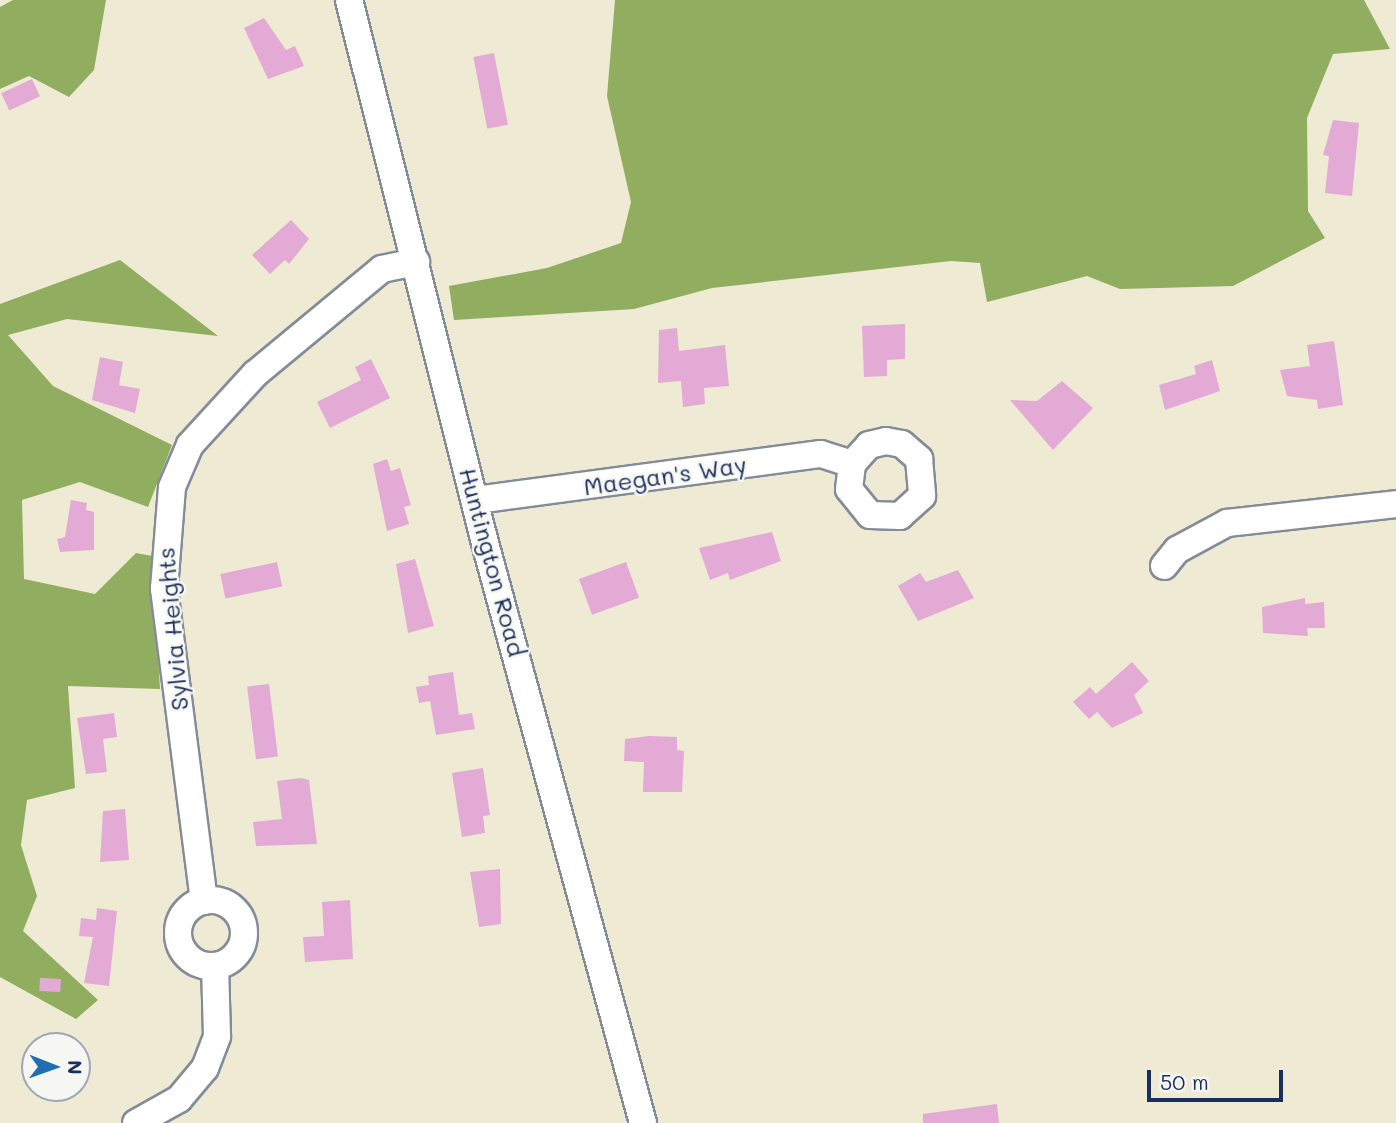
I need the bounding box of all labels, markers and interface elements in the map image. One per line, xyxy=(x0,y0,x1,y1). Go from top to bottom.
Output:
street label: Maegan's Way xyxy=(582,449,748,501)
street label: Huntington Road xyxy=(454,464,532,660)
street label: Sylvia Heights xyxy=(151,546,193,712)
north arrow xyxy=(21,1032,91,1102)
scale bar xyxy=(1151,1056,1288,1100)
text: N xyxy=(63,1060,88,1075)
text: 50 m xyxy=(1160,1068,1209,1095)

